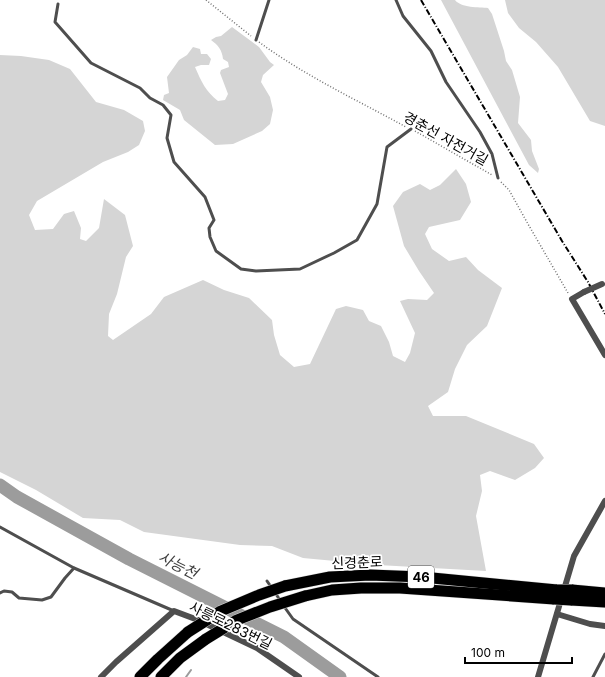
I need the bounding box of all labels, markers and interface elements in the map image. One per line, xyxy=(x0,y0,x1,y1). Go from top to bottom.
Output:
street label: 경춘선 자전거길 xyxy=(401,108,491,168)
water label: 사능천 xyxy=(155,547,203,584)
street label: 신경춘로 xyxy=(331,553,383,571)
road number: 46 xyxy=(408,566,434,588)
street label: 사릉로283번길 xyxy=(187,598,275,652)
scale bar xyxy=(465,639,572,665)
text: 100 m xyxy=(471,645,505,660)

